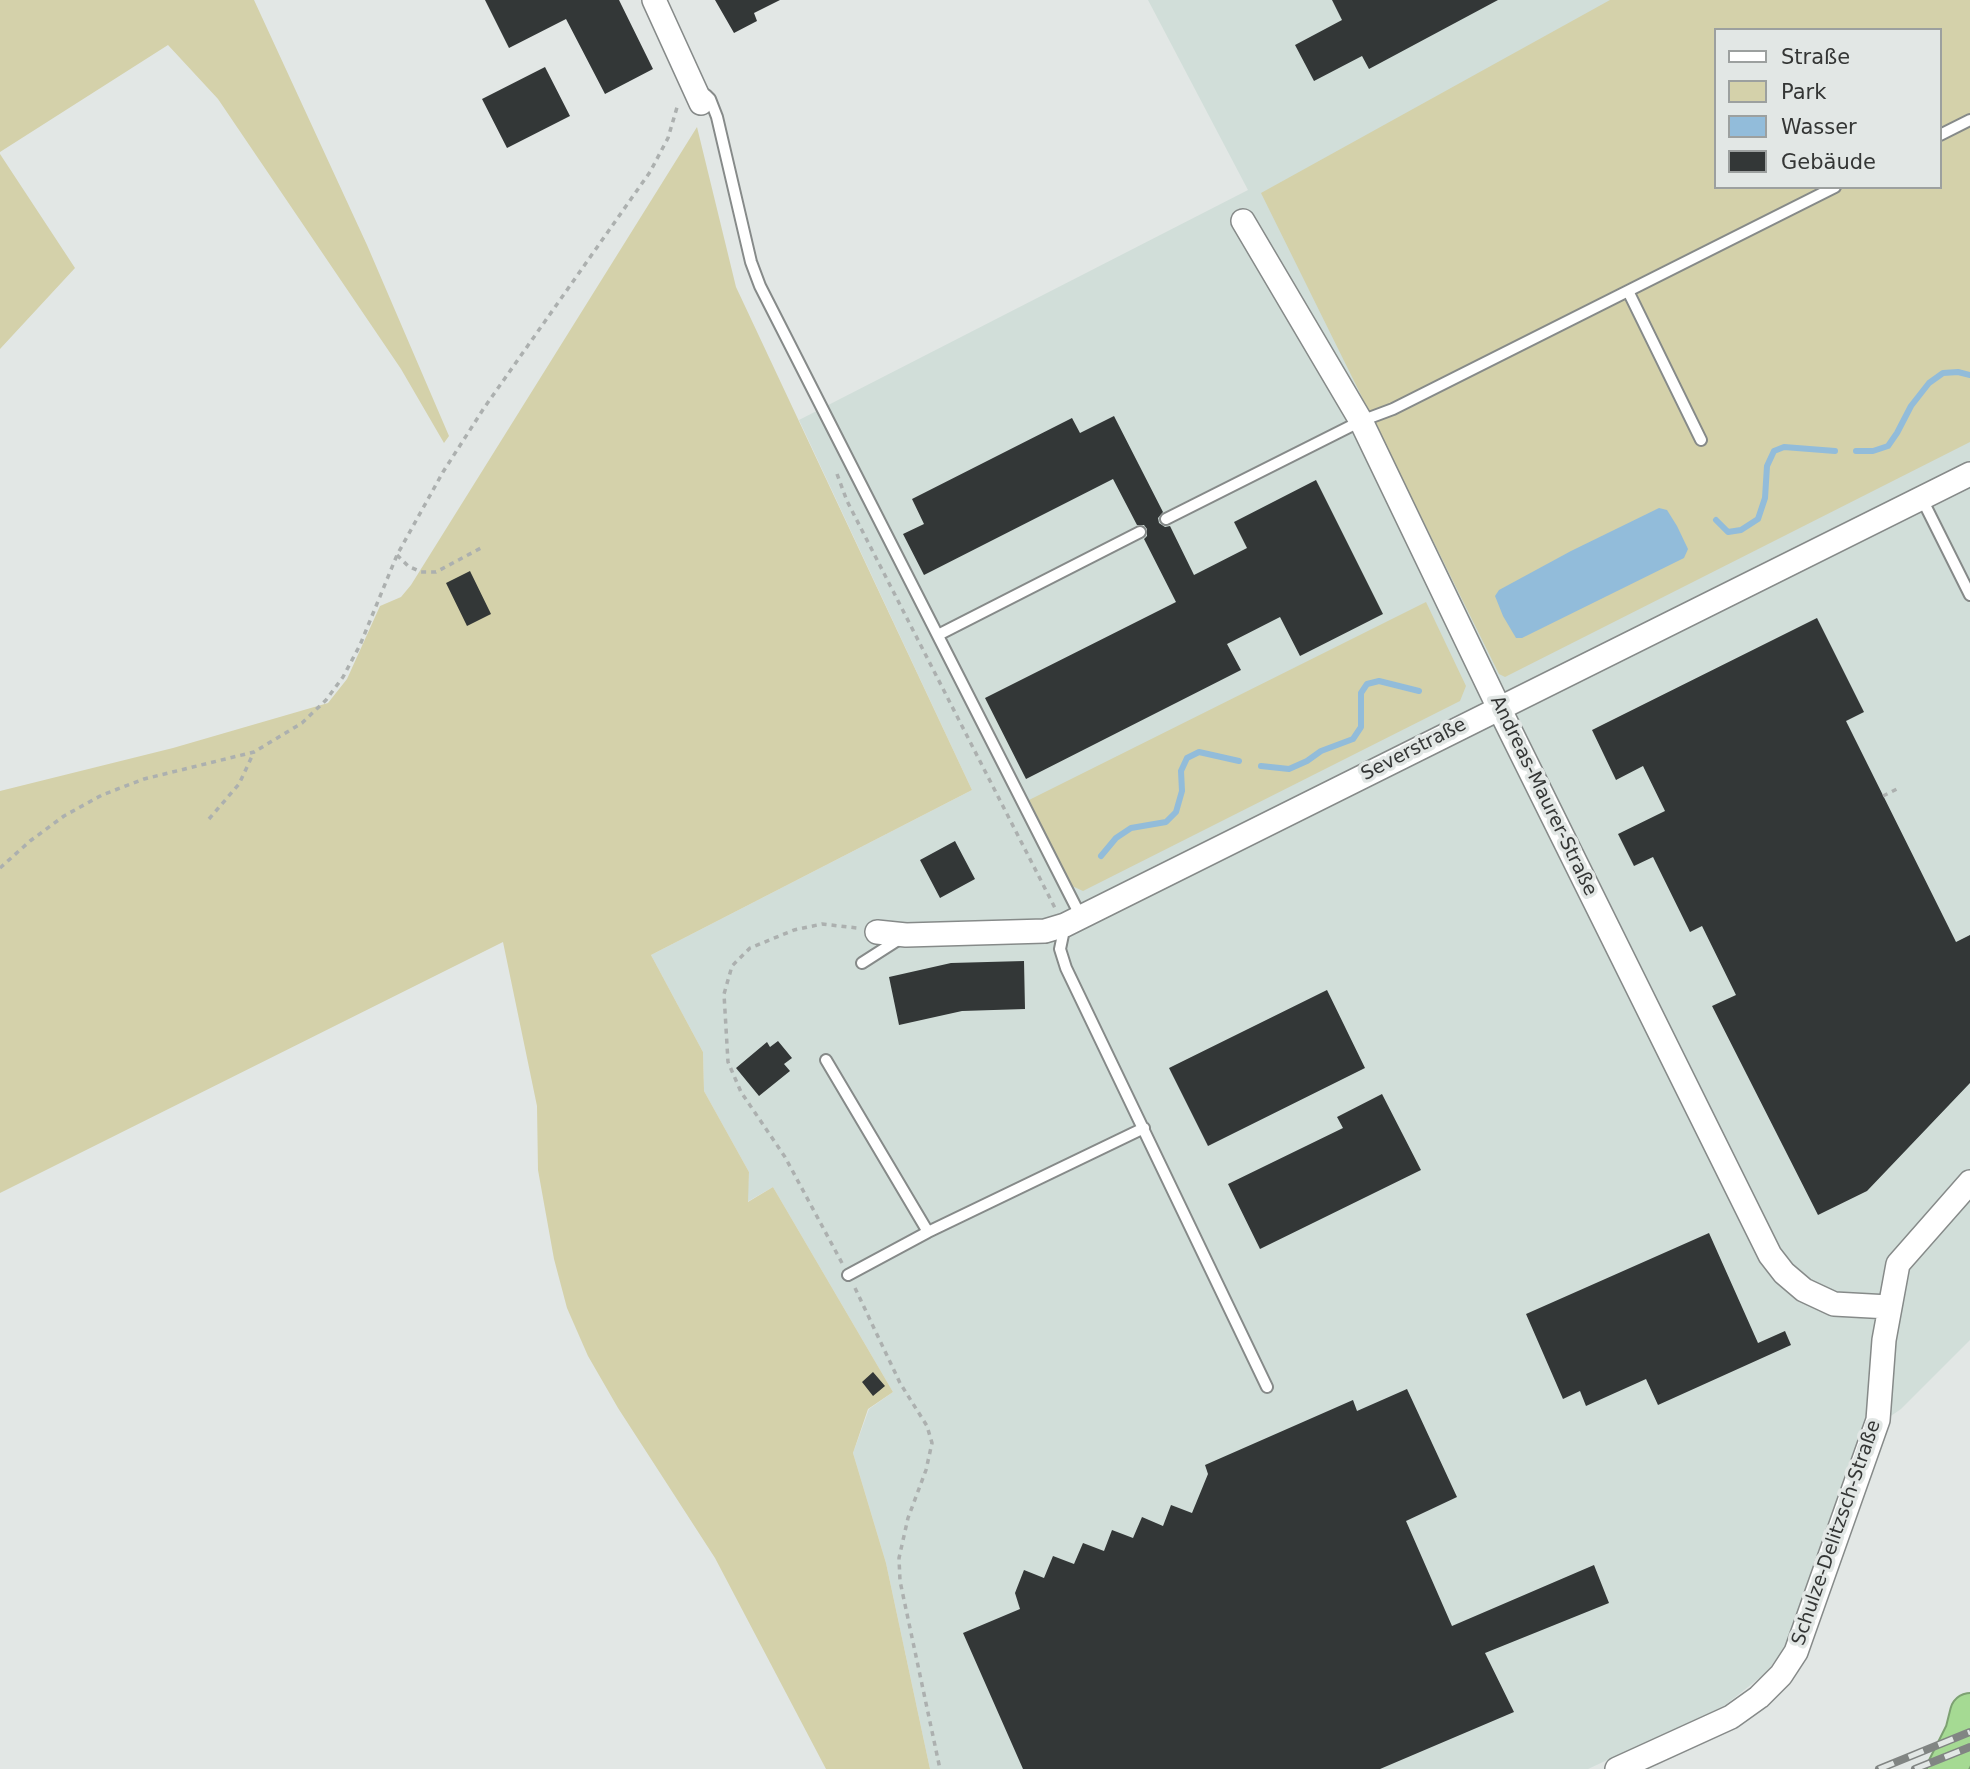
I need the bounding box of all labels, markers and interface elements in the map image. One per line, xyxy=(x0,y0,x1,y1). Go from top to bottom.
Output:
legend xyxy=(1714,28,1942,189)
text: Straße xyxy=(1781,45,1850,69)
text: Park xyxy=(1781,80,1826,104)
text: Wasser xyxy=(1781,115,1857,139)
text: Gebäude xyxy=(1781,150,1876,174)
street label: Andreas-Maurer-Straße xyxy=(1485,692,1601,900)
street label: Severstraße xyxy=(1358,714,1470,786)
street label: Schulze-Delitzsch-Straße xyxy=(1788,1417,1886,1649)

